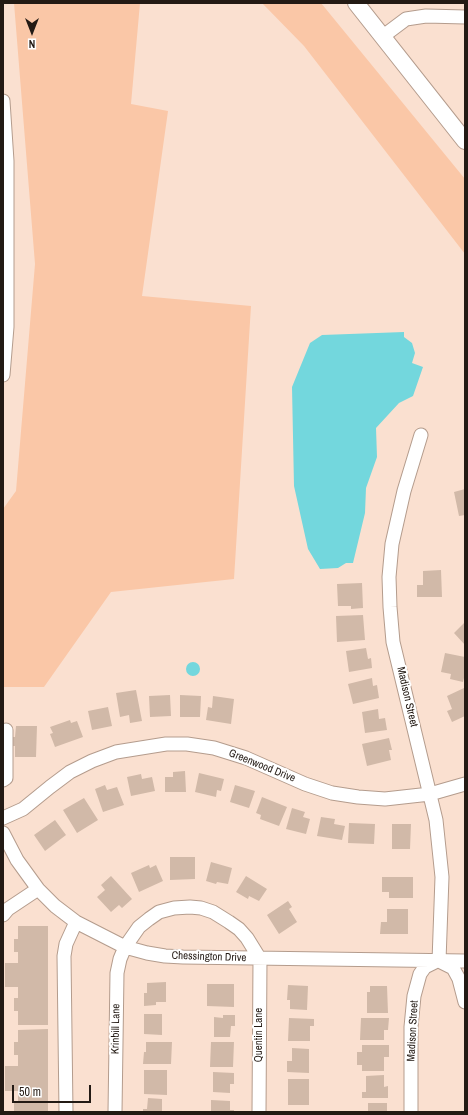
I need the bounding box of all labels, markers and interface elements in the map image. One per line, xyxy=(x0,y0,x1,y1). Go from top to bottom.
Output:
north arrow xyxy=(12,12,52,52)
text: N xyxy=(29,37,35,51)
street label: Madison Street xyxy=(394,666,420,728)
street label: Greenwood Drive xyxy=(227,747,297,785)
street label: Chessington Drive xyxy=(171,949,247,965)
street label: Madison Street xyxy=(405,1000,421,1062)
street label: Krinbill Lane xyxy=(109,1004,123,1054)
street label: Quentin Lane xyxy=(252,1008,266,1062)
scale bar xyxy=(14,1077,93,1103)
text: 50 m xyxy=(19,1084,41,1100)

